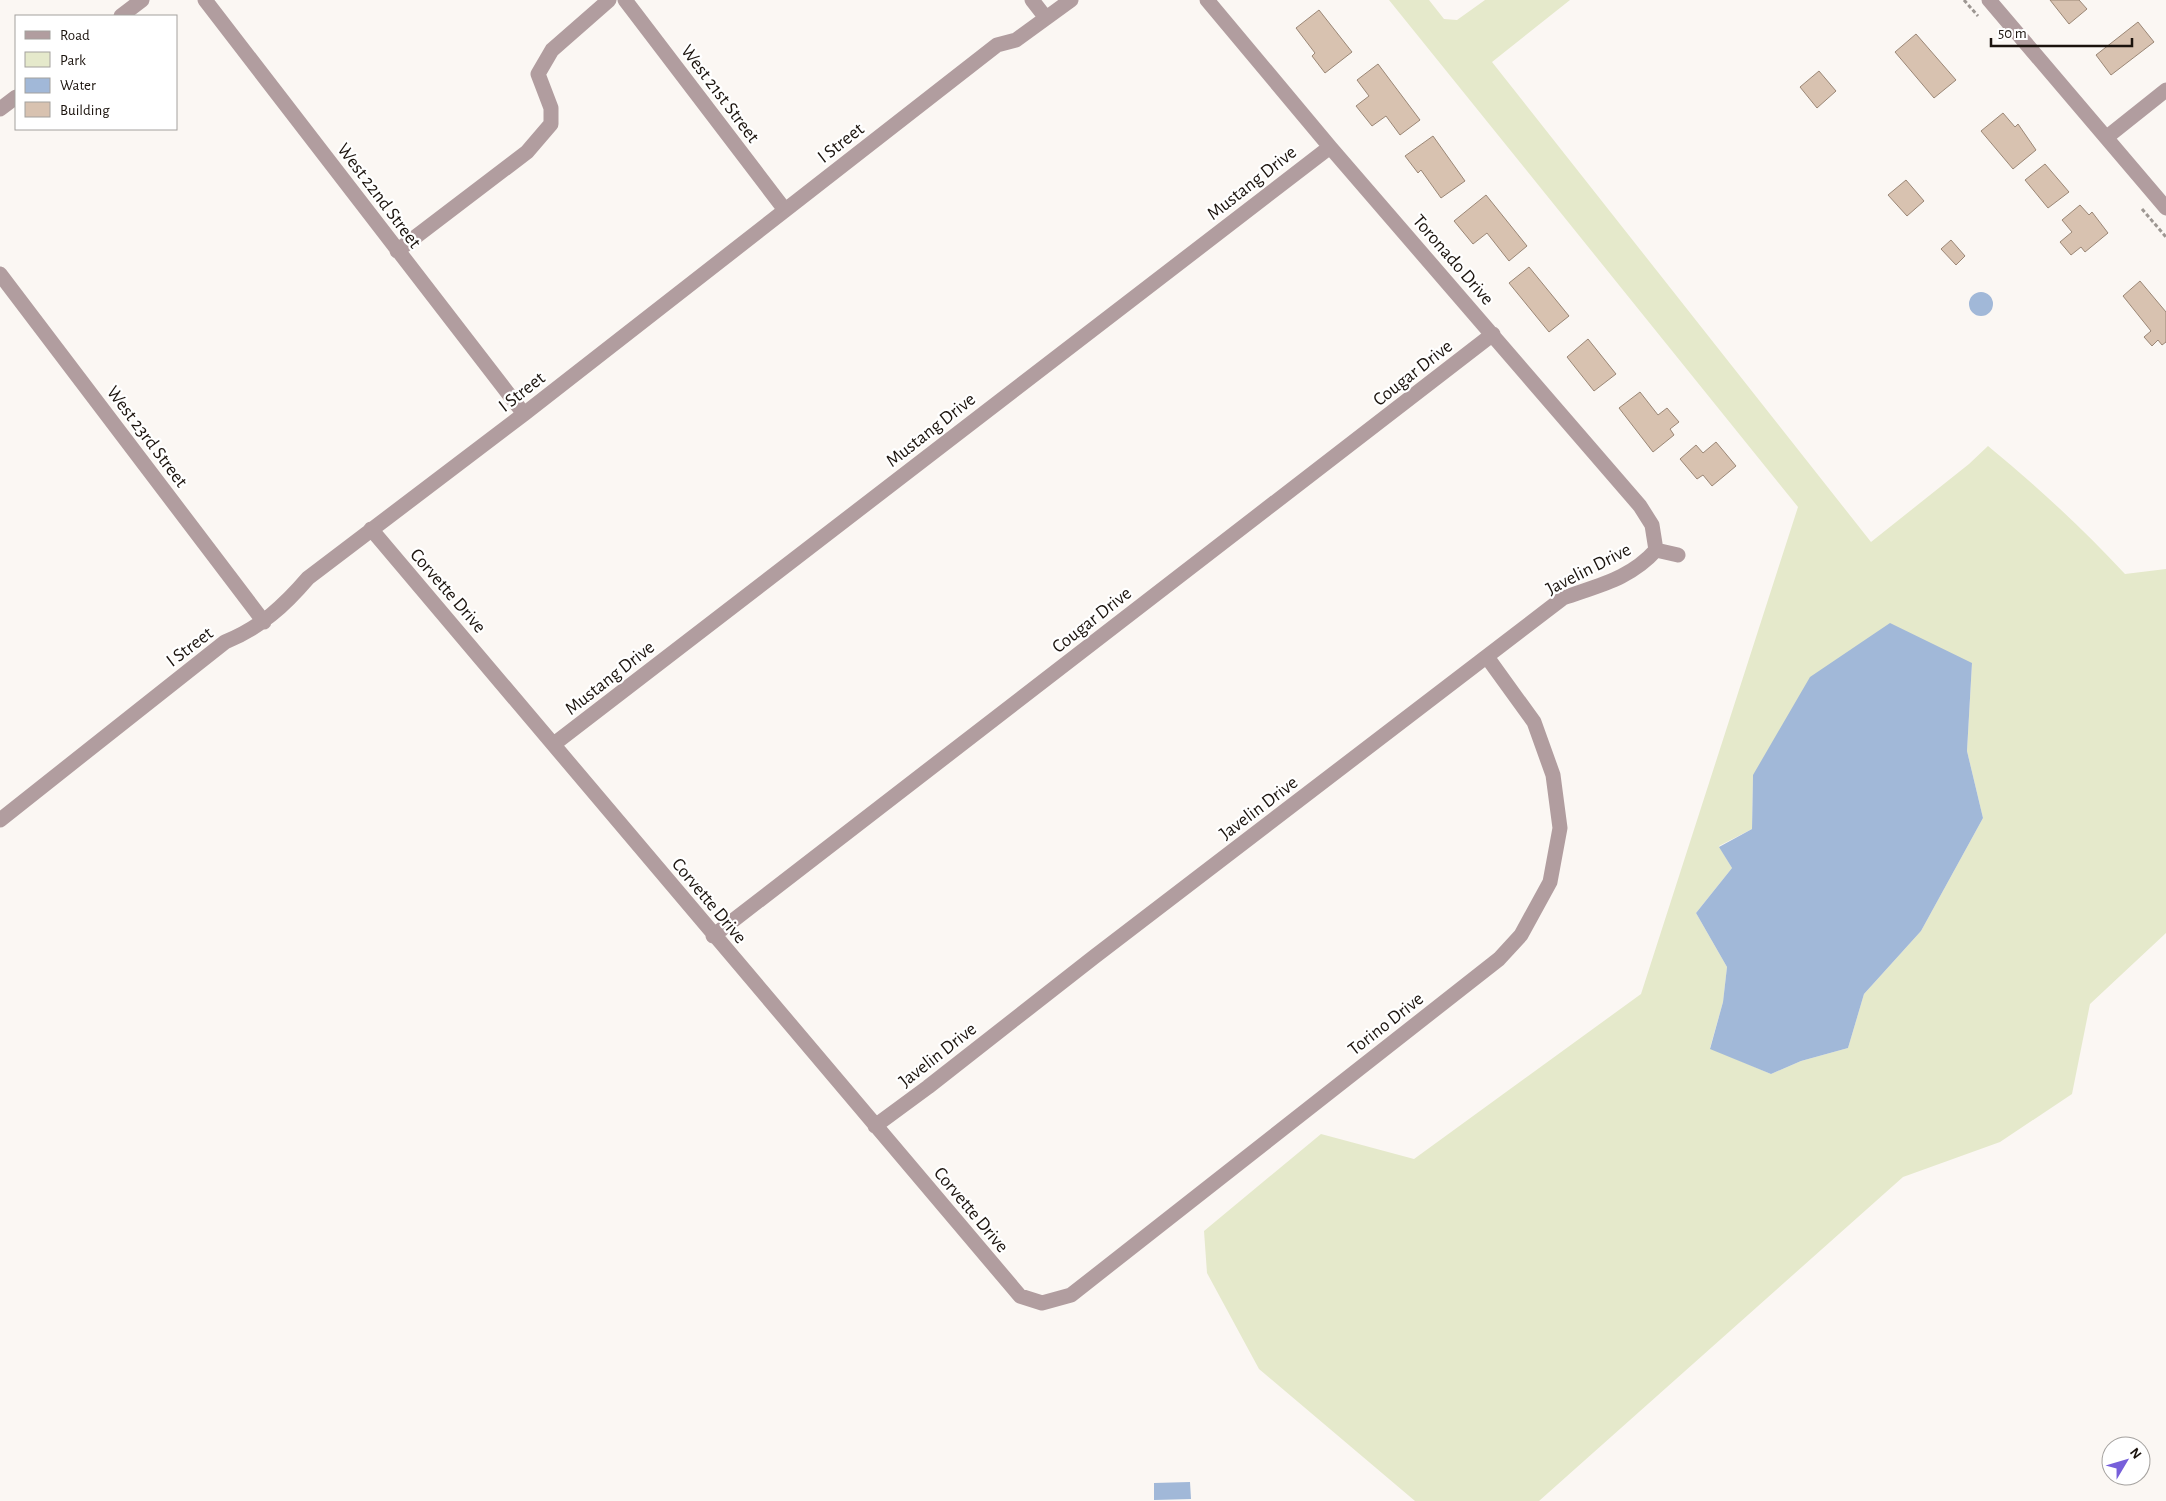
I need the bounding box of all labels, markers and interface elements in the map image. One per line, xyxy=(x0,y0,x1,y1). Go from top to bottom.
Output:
legend xyxy=(15,15,178,130)
scale bar xyxy=(1991,15,2132,47)
text: 50 m xyxy=(1998,26,2027,41)
text: Road xyxy=(60,28,90,43)
street label: West 21st Street xyxy=(677,41,763,146)
text: Park xyxy=(60,53,86,68)
text: Water xyxy=(60,78,96,93)
text: Building xyxy=(60,103,110,118)
street label: I Street xyxy=(814,119,868,167)
street label: West 22nd Street xyxy=(333,140,424,252)
street label: Mustang Drive xyxy=(1204,143,1300,224)
street label: Toronado Drive xyxy=(1409,211,1497,309)
street label: Cougar Drive xyxy=(1370,336,1456,410)
street label: I Street xyxy=(495,368,549,416)
street label: West 23rd Street xyxy=(103,383,191,491)
street label: Mustang Drive xyxy=(883,390,979,471)
street label: Javelin Drive xyxy=(1543,540,1634,599)
street label: Corvette Drive xyxy=(406,545,489,637)
street label: Cougar Drive xyxy=(1049,583,1135,657)
street label: I Street xyxy=(163,624,217,671)
street label: Mustang Drive xyxy=(562,638,658,719)
street label: Javelin Drive xyxy=(1216,773,1301,844)
street label: Corvette Drive xyxy=(668,855,750,947)
street label: Torino Drive xyxy=(1345,989,1427,1059)
street label: Javelin Drive xyxy=(896,1019,980,1091)
street label: Corvette Drive xyxy=(930,1164,1012,1256)
north arrow xyxy=(2101,1436,2151,1486)
text: N xyxy=(2127,1445,2144,1462)

